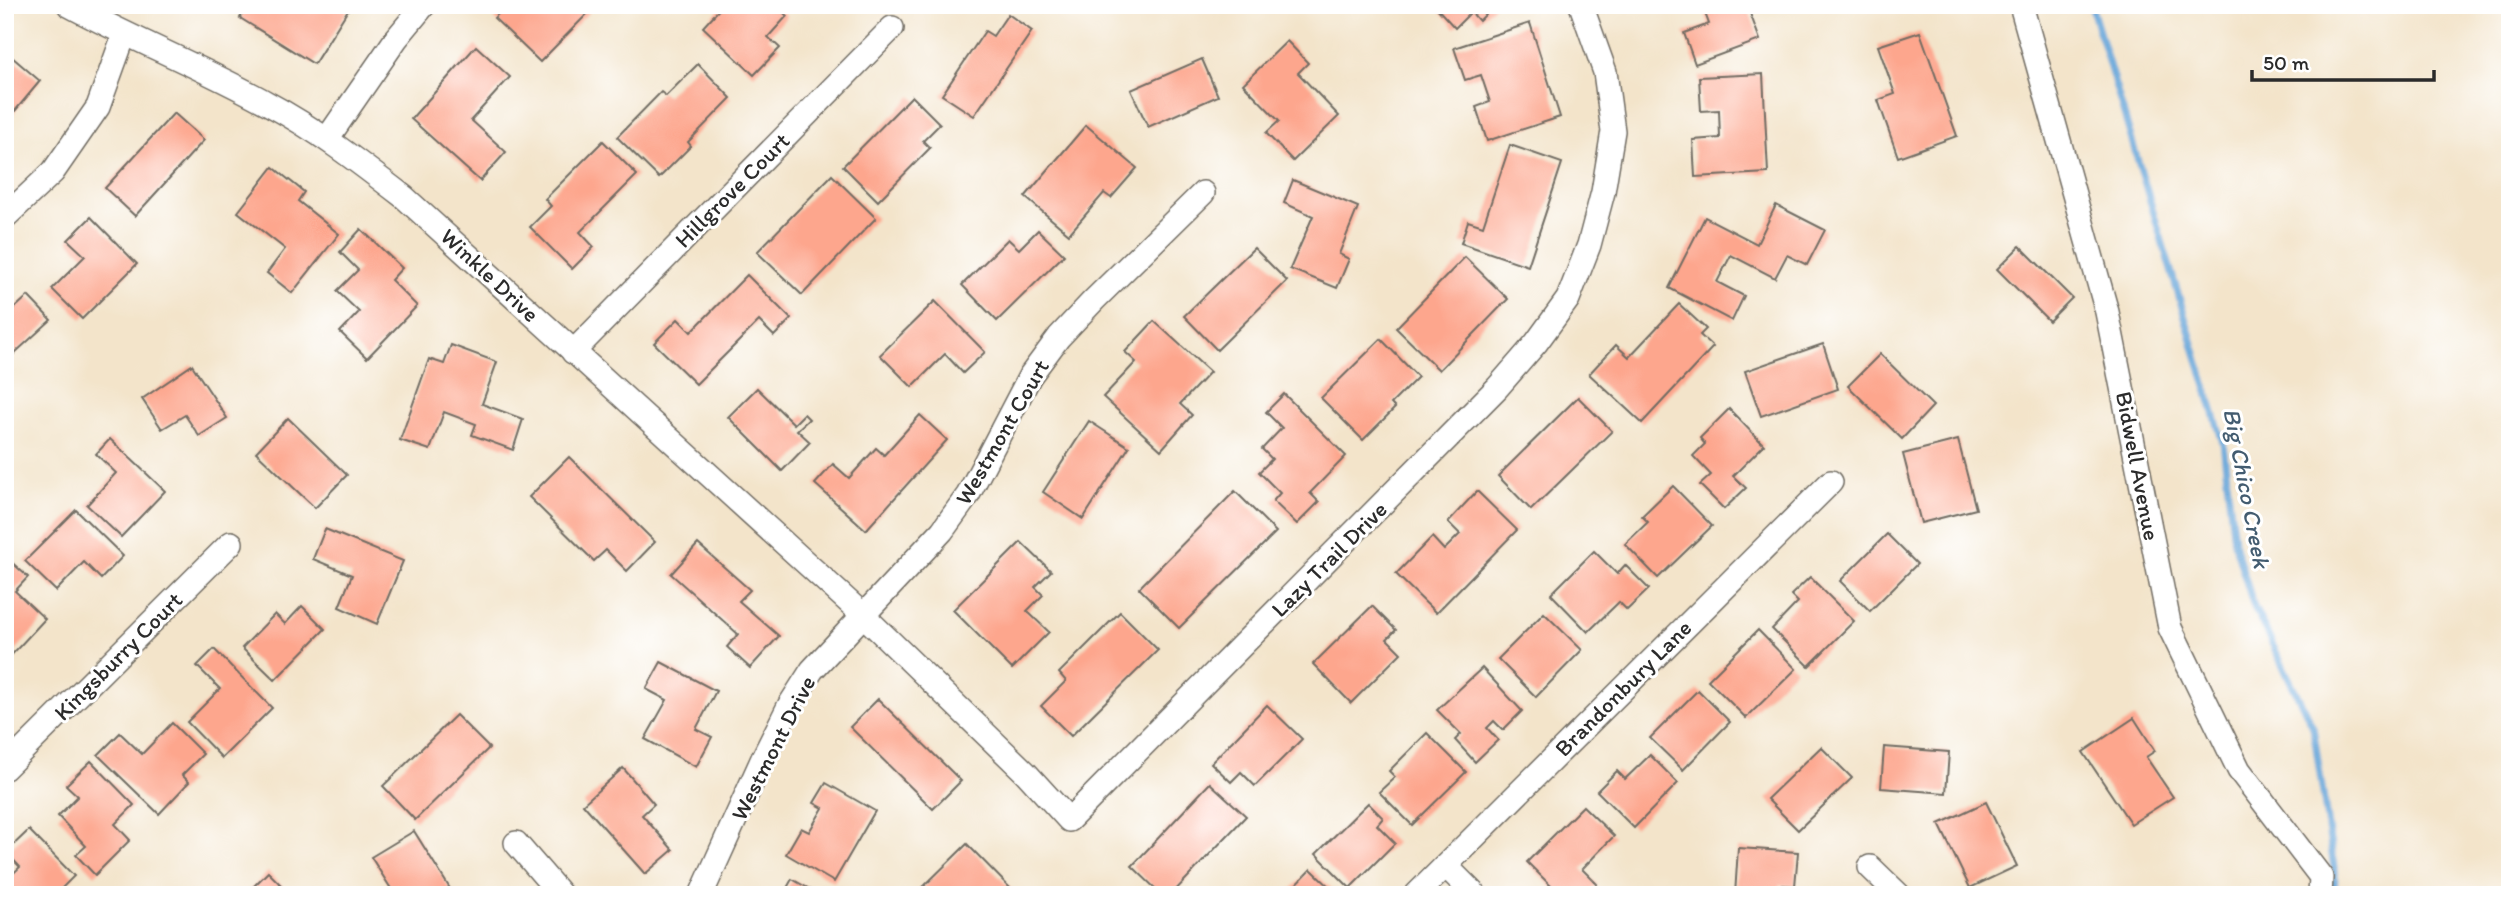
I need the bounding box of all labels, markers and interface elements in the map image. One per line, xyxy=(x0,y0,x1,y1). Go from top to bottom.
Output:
scale bar xyxy=(2252,38,2434,82)
text: 50 m xyxy=(2263,50,2310,75)
street label: Hillgrove Court xyxy=(669,127,795,253)
street label: Winkle Drive xyxy=(435,222,545,328)
street label: Westmont Court xyxy=(949,354,1055,510)
street label: Bidwell Avenue xyxy=(2110,389,2166,543)
water label: Big Chico Creek xyxy=(2217,406,2277,572)
street label: Lazy Trail Drive xyxy=(1265,495,1393,623)
street label: Kingsburry Court xyxy=(48,586,188,726)
street label: Brandonbury Lane xyxy=(1549,614,1697,762)
street label: Westmont Drive xyxy=(725,671,821,825)

